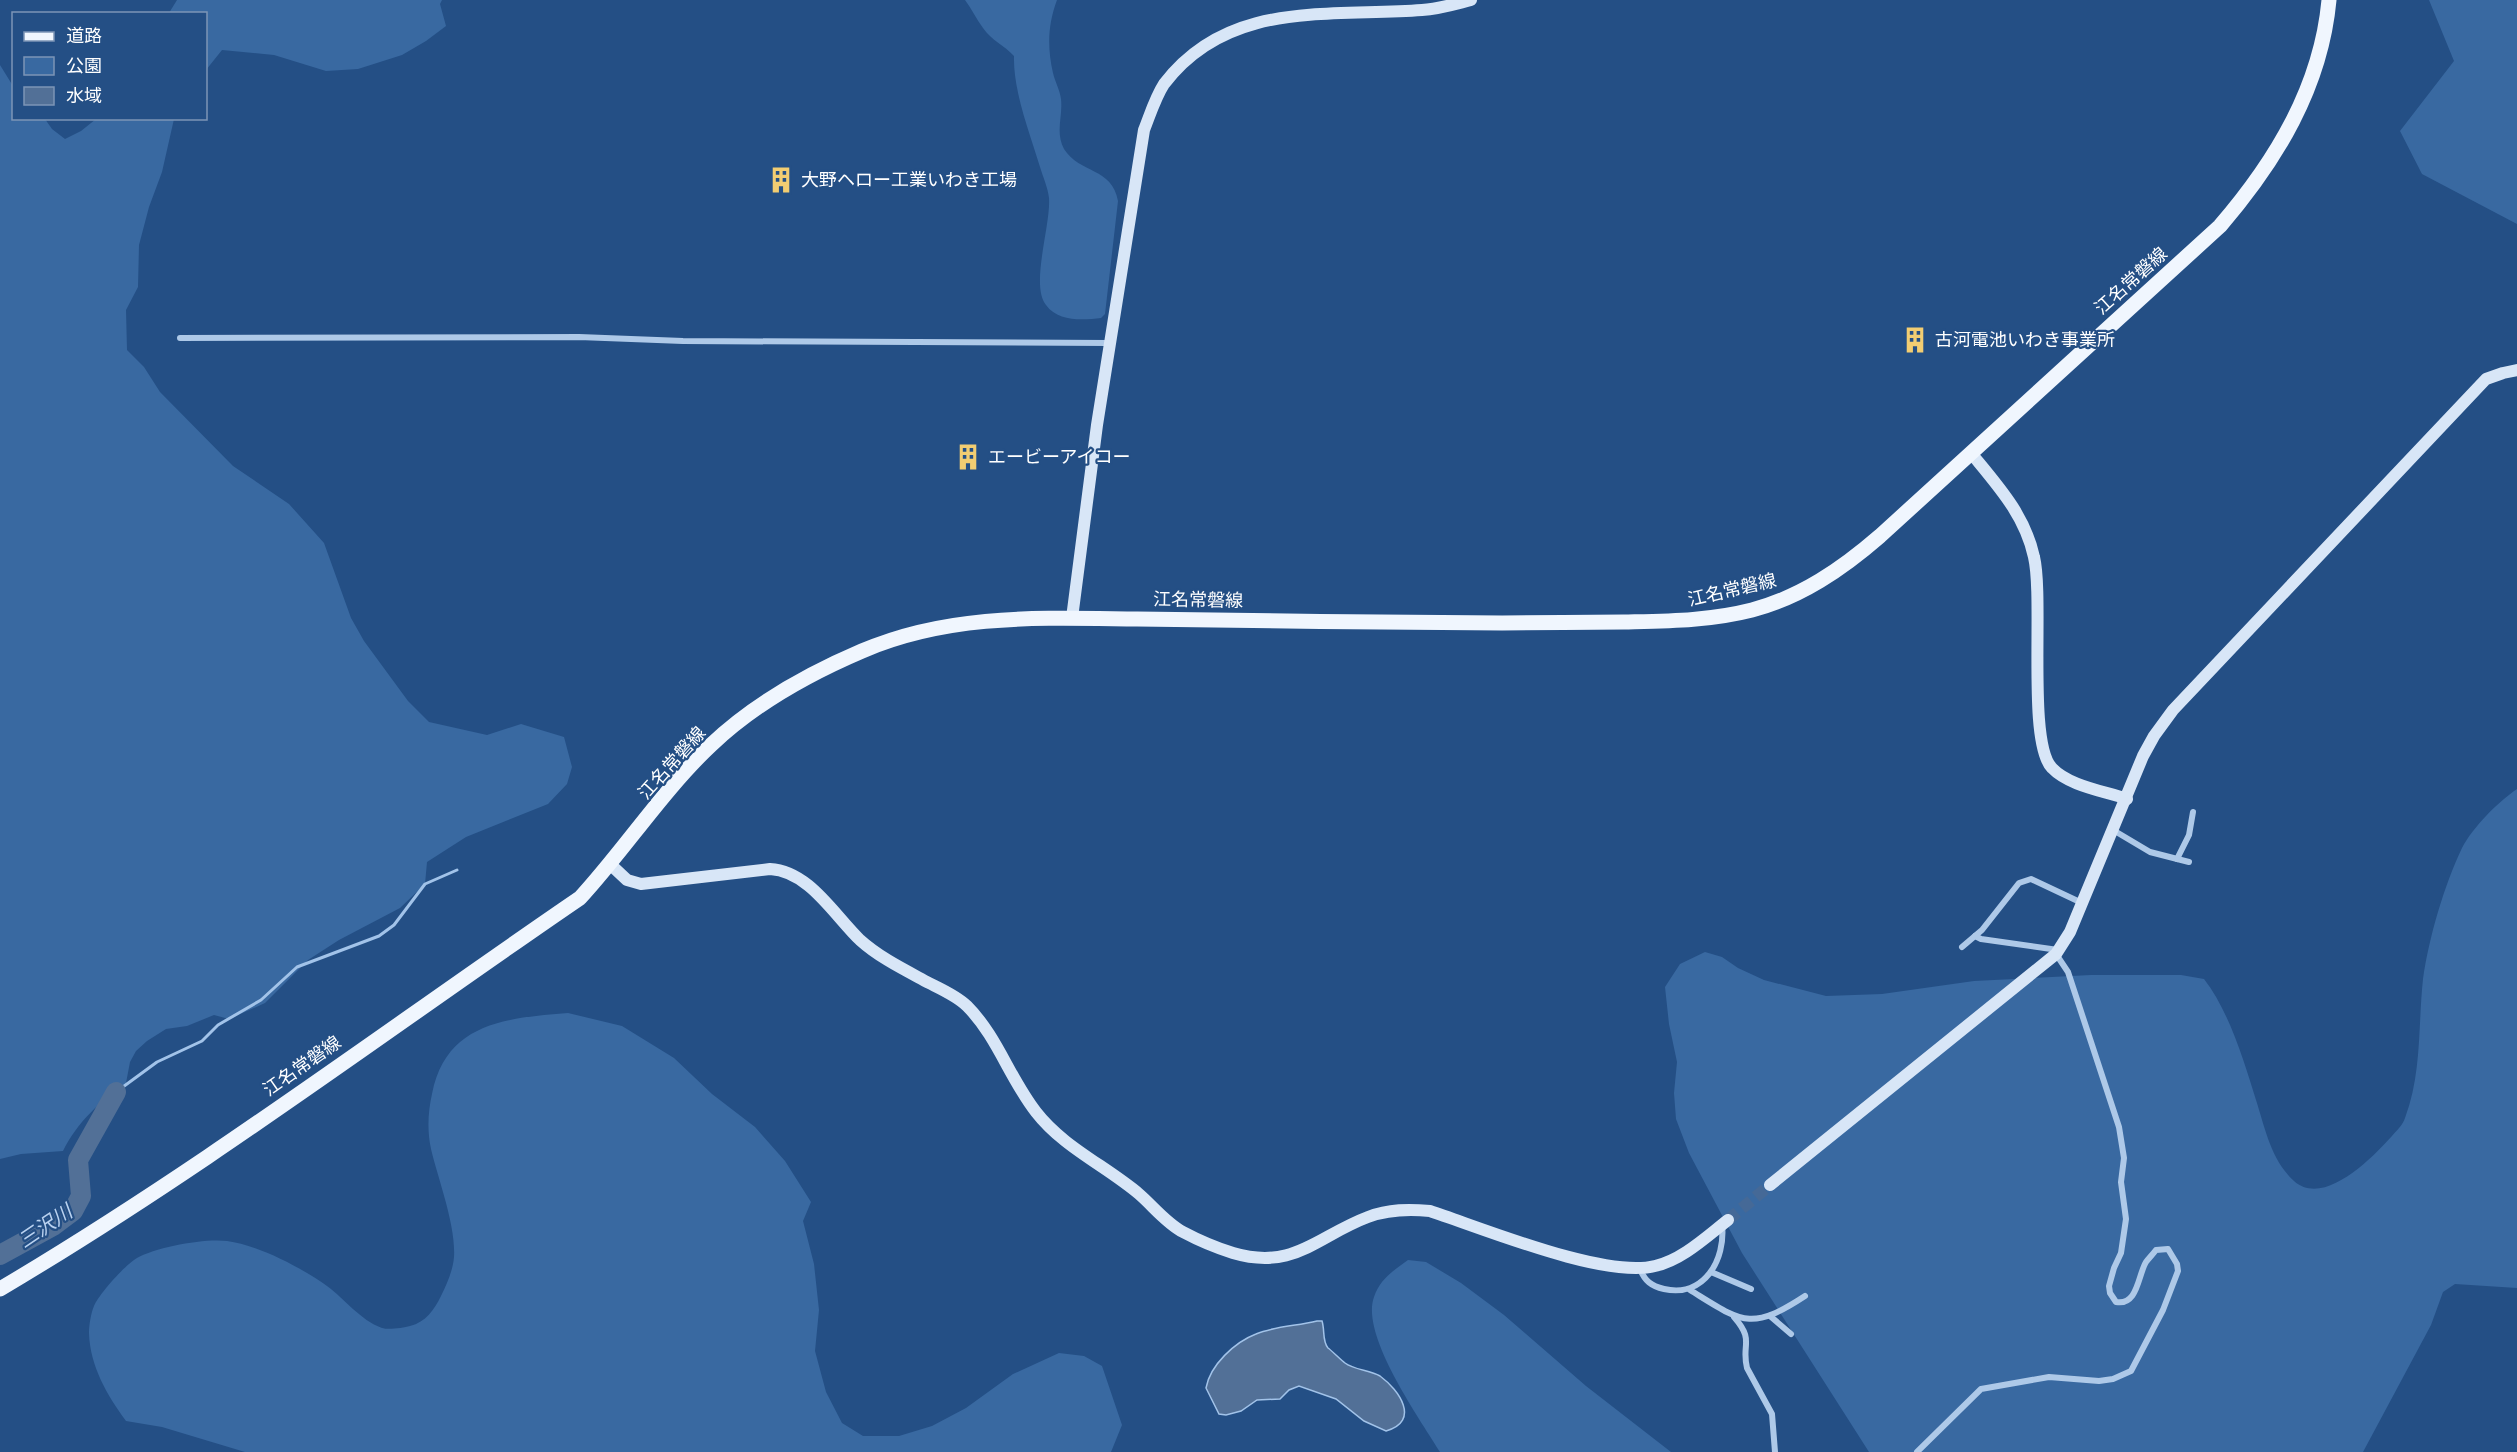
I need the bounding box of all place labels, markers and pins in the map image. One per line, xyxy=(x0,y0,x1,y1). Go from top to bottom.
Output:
building icon: 大野ヘロー工業いわき工場 xyxy=(766,165,796,195)
place label: 大野ヘロー工業いわき工場 xyxy=(801,169,1017,191)
building icon: 古河電池いわき事業所 xyxy=(1900,325,1930,355)
place label: 古河電池いわき事業所 xyxy=(1935,329,2115,351)
building icon: エービーアイコー xyxy=(953,442,983,472)
place label: エービーアイコー xyxy=(988,446,1130,468)

